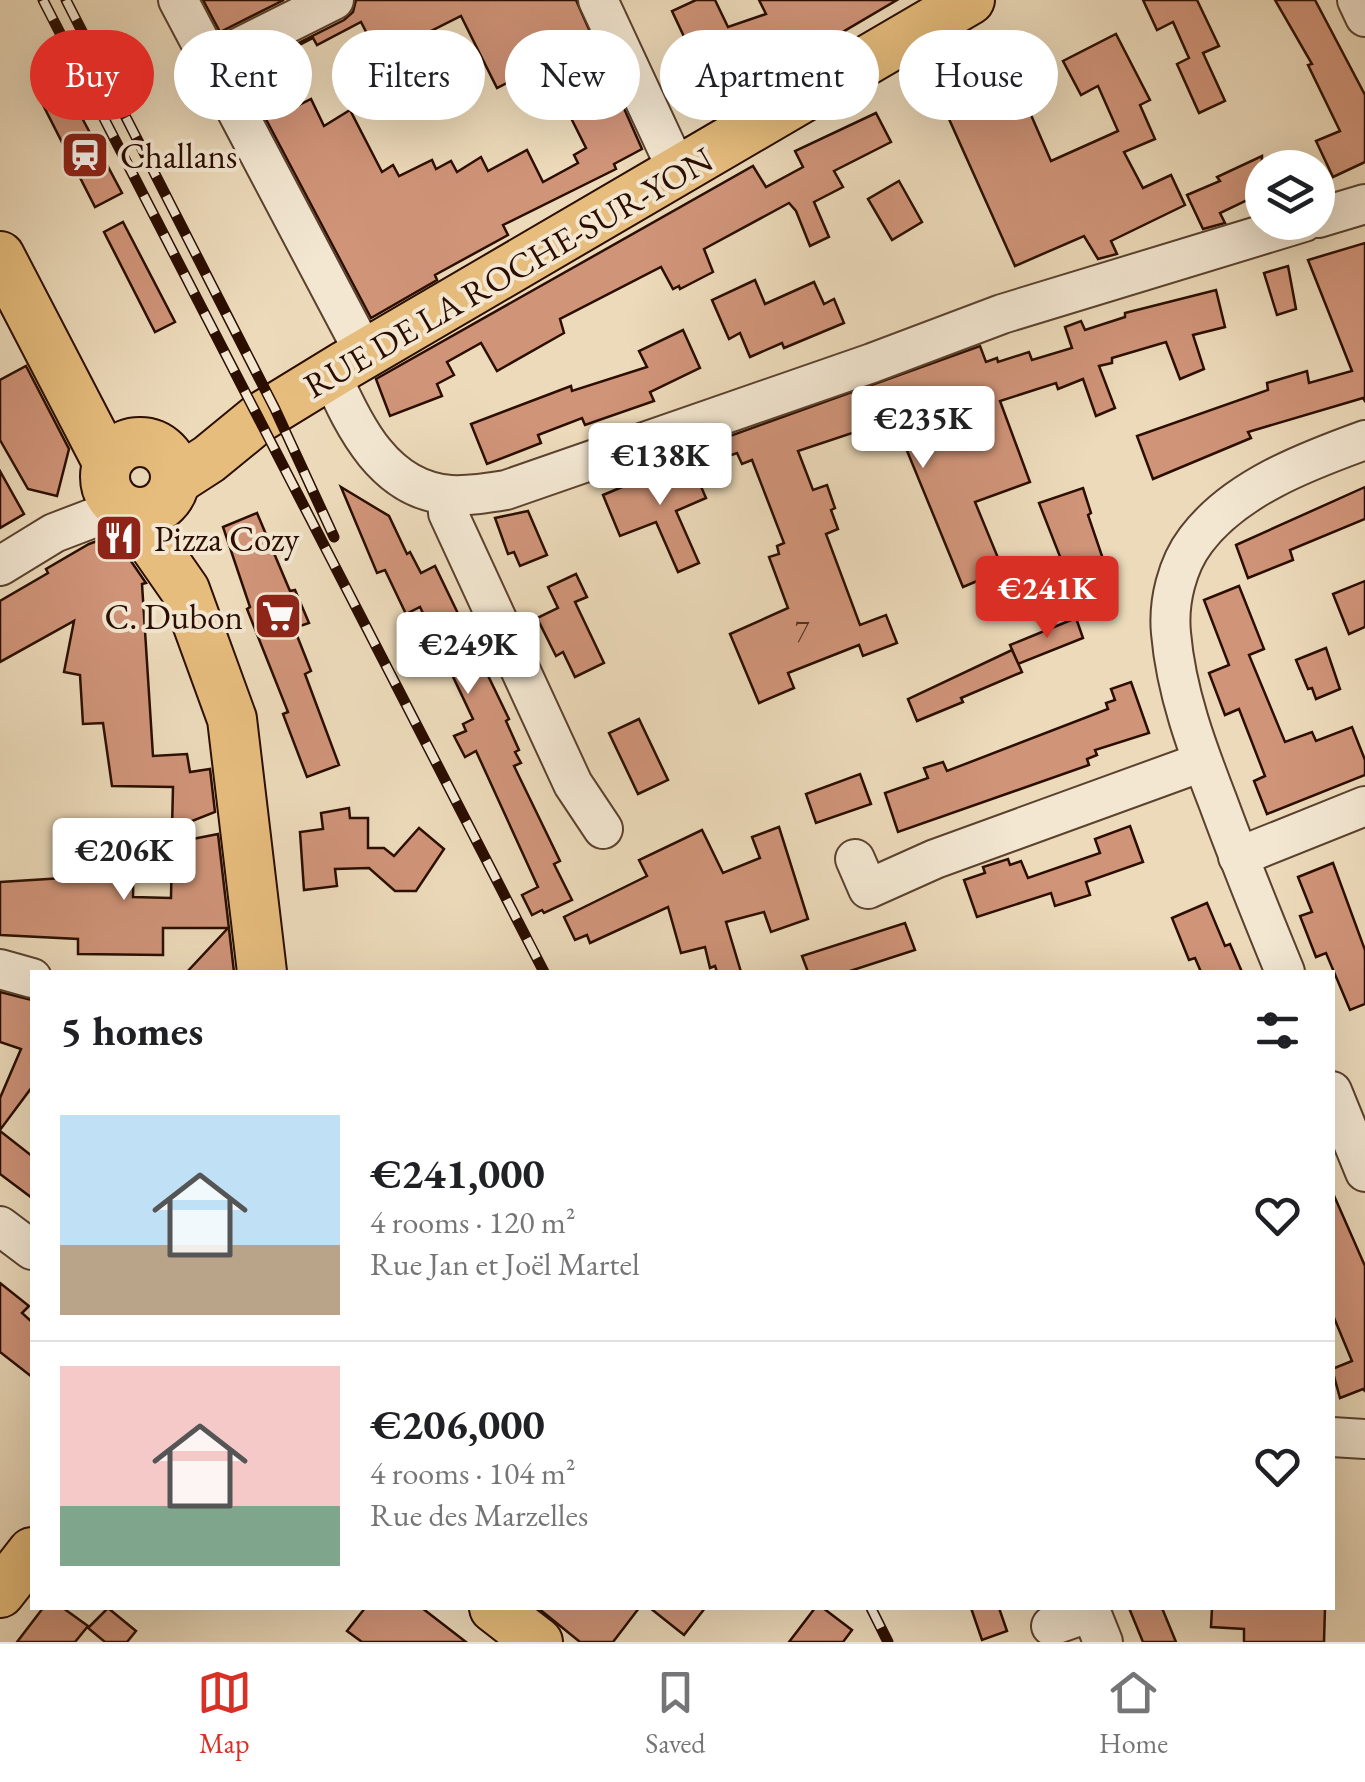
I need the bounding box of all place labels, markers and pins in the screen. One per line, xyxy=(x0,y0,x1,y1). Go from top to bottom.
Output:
station icon: Challans xyxy=(59,129,111,181)
place label: Challans xyxy=(120,133,237,178)
pin: €235K xyxy=(853,386,993,471)
pin: €138K xyxy=(590,423,730,508)
restaurant icon: Pizza Cozy xyxy=(93,512,145,564)
place label: Pizza Cozy xyxy=(154,516,300,561)
pin: €241K xyxy=(977,556,1117,641)
supermarket icon: C. Dubon xyxy=(252,590,304,642)
place label: C. Dubon xyxy=(104,594,243,639)
pin: €249K xyxy=(398,612,538,697)
pin: €206K xyxy=(54,818,194,903)

